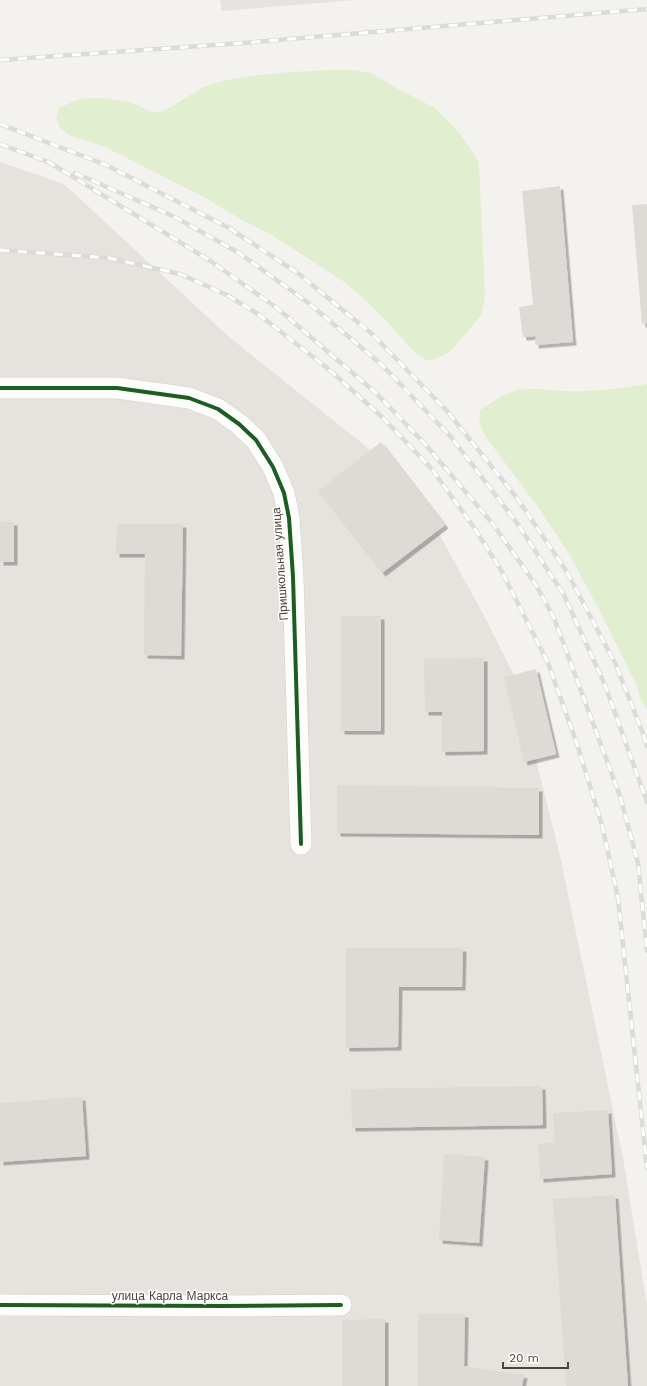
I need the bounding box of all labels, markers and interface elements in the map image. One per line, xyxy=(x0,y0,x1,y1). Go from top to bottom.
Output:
street label: Пришкольная улица xyxy=(269,507,291,621)
street label: улица Карла Маркса xyxy=(112,1289,228,1303)
scale bar xyxy=(503,1344,568,1370)
text: 20 m xyxy=(509,1351,539,1365)

